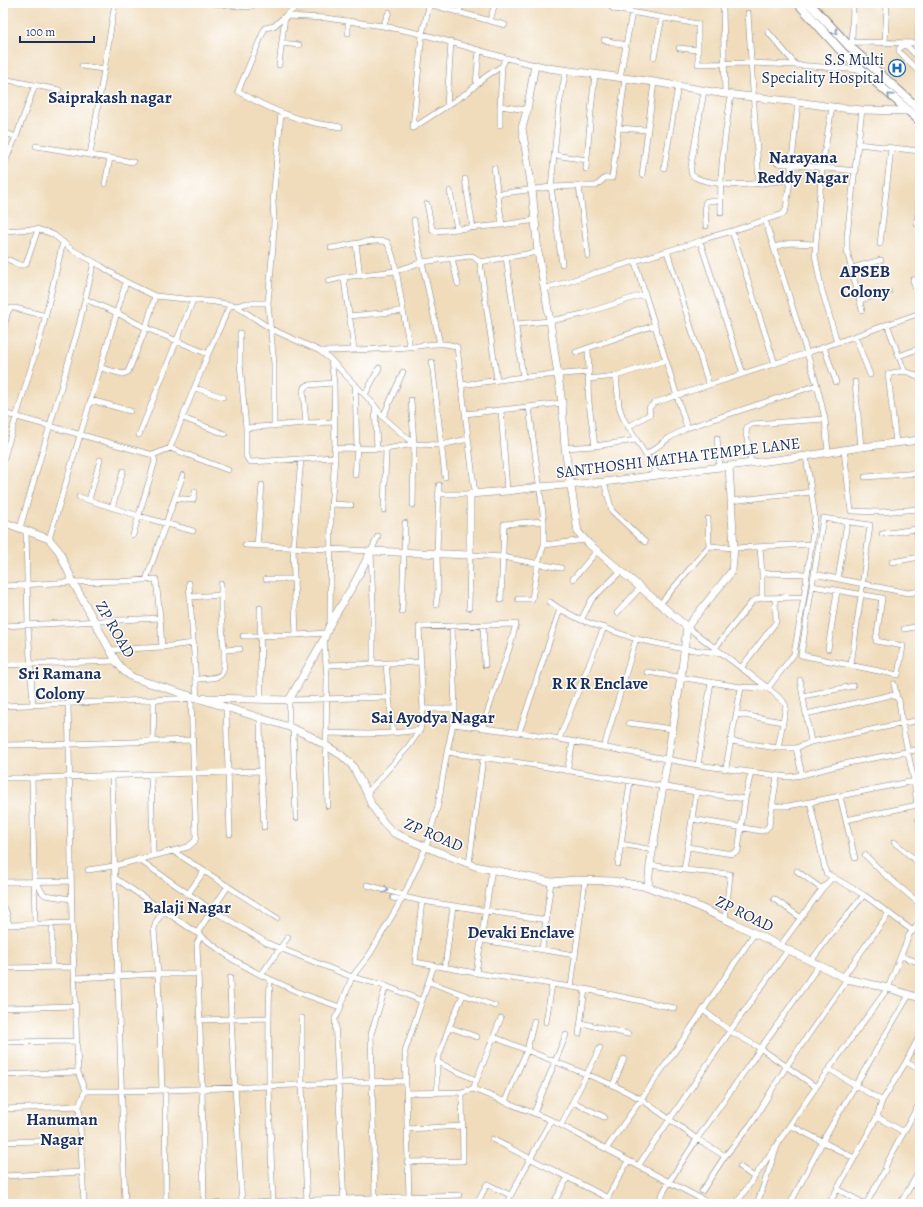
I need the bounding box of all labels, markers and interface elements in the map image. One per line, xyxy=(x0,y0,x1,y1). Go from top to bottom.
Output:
scale bar xyxy=(20,18,94,44)
text: 100 m xyxy=(26,24,55,40)
one-way arrow xyxy=(831,27,838,35)
place label: S.S Multi Speciality Hospital xyxy=(761,49,884,89)
hospital icon: S.S Multi Speciality Hospital xyxy=(887,58,907,78)
district label: Saiprakash nagar xyxy=(48,86,172,109)
one-way arrow xyxy=(888,93,895,100)
district label: Narayana Reddy Nagar xyxy=(757,146,849,189)
district label: APSEB Colony xyxy=(839,260,891,303)
street label: SANTHOSHI MATHA TEMPLE LANE xyxy=(555,432,801,484)
street label: ZP ROAD xyxy=(90,597,140,662)
district label: Sri Ramana Colony xyxy=(18,662,102,705)
district label: R K R Enclave xyxy=(552,672,648,695)
district label: Sai Ayodya Nagar xyxy=(371,706,495,729)
street label: ZP ROAD xyxy=(401,813,467,857)
one-way arrow xyxy=(382,885,389,894)
street label: ZP ROAD xyxy=(712,890,777,937)
district label: Balaji Nagar xyxy=(143,896,231,919)
district label: Devaki Enclave xyxy=(468,921,575,944)
district label: Hanuman Nagar xyxy=(26,1108,98,1151)

